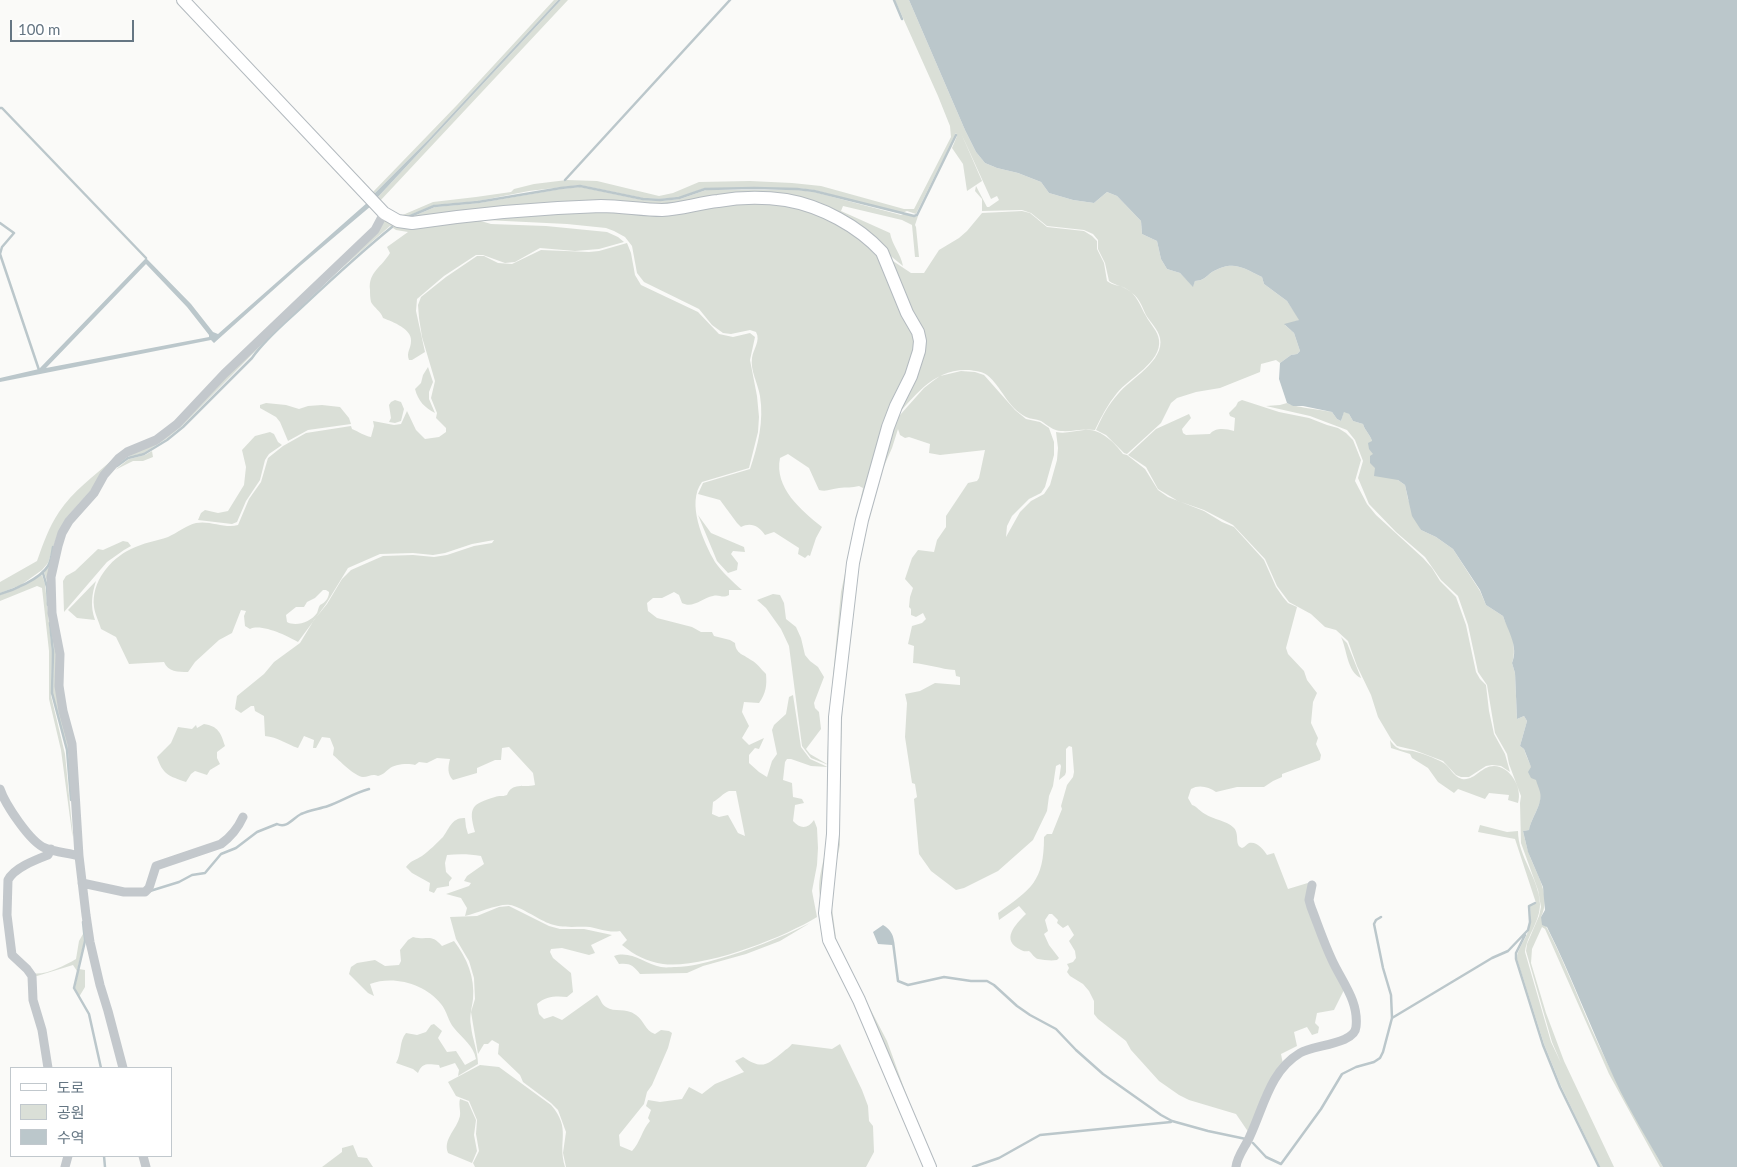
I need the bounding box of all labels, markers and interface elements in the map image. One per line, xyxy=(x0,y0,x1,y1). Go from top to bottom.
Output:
scale bar xyxy=(12,10,136,42)
text: 100 m xyxy=(18,20,60,38)
legend xyxy=(10,1067,172,1157)
text: 도로 xyxy=(57,1078,85,1096)
text: 공원 xyxy=(57,1103,85,1121)
text: 수역 xyxy=(57,1128,85,1146)

